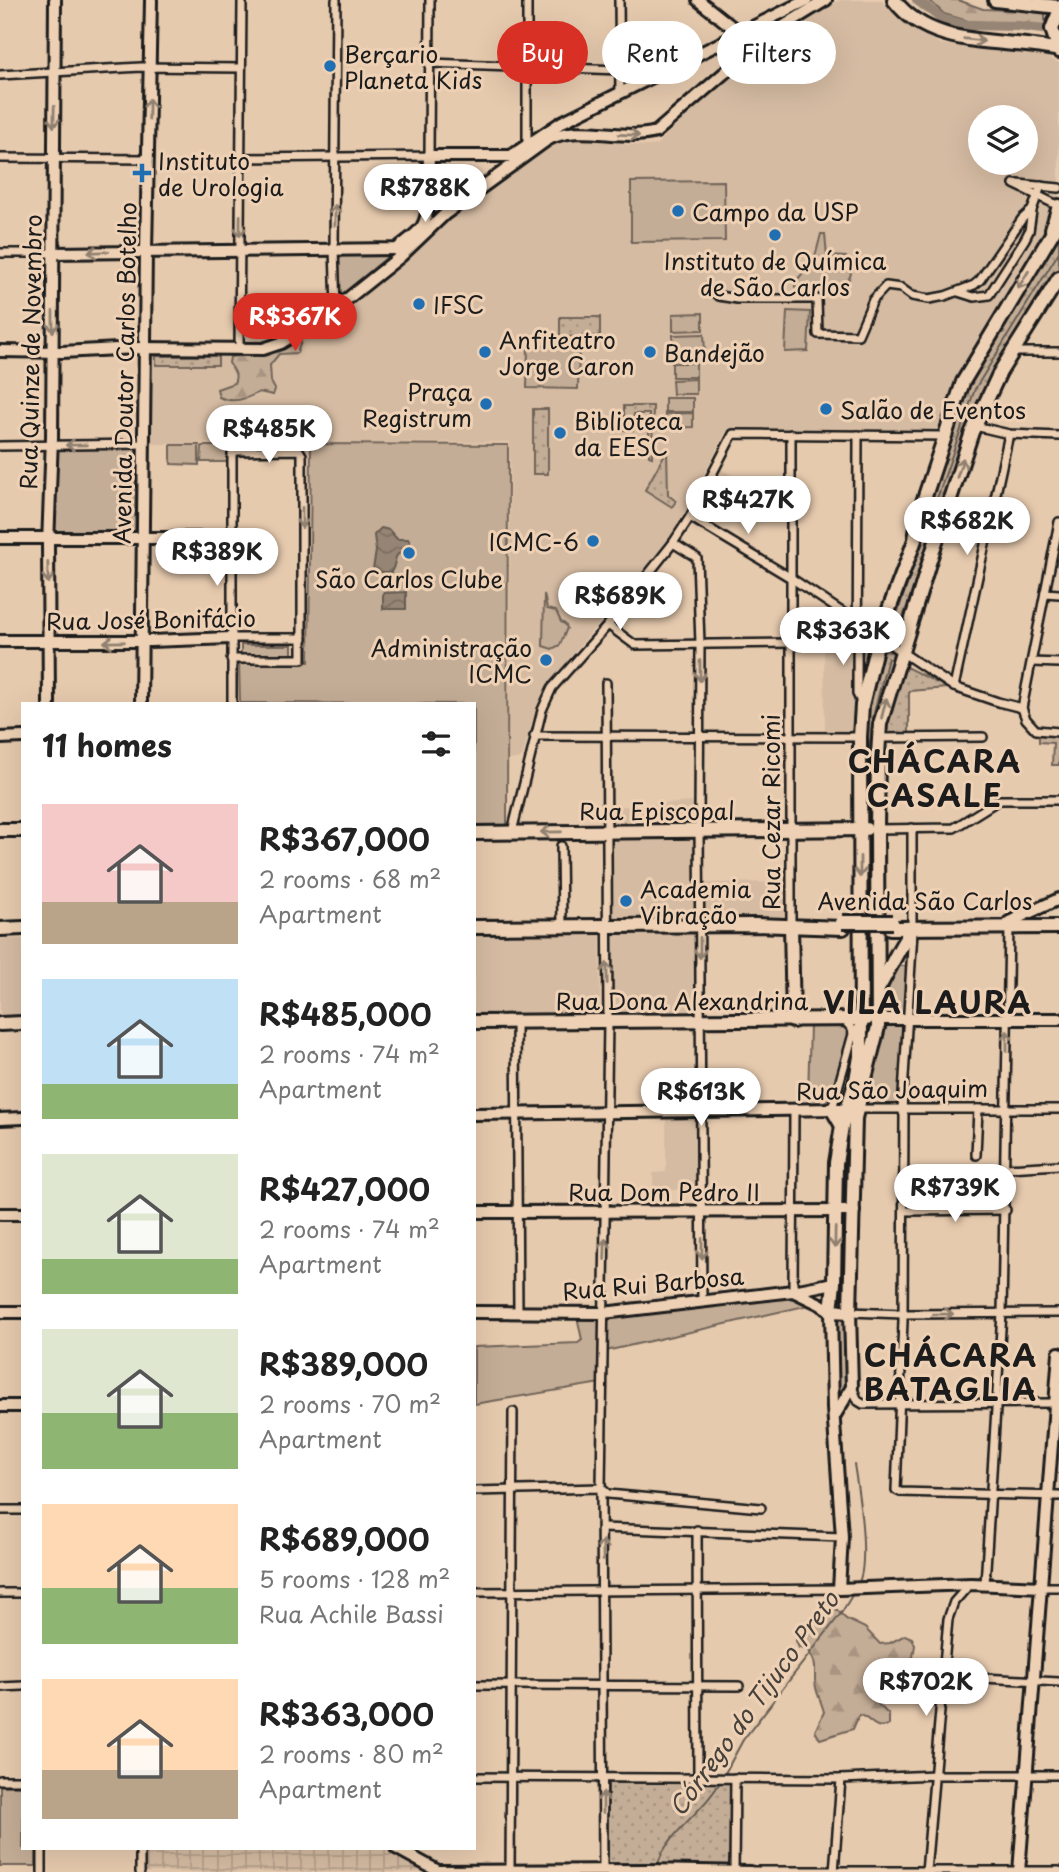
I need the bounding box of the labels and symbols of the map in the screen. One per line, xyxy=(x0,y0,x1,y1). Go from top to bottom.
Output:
one-way arrow xyxy=(963,34,985,47)
place label: Berçario Planeta Kids xyxy=(344,36,482,97)
marker: Berçario Planeta Kids xyxy=(322,58,338,74)
one-way arrow xyxy=(142,98,156,121)
one-way arrow xyxy=(47,105,60,128)
one-way arrow xyxy=(617,129,640,142)
place label: Instituto de Urologia xyxy=(158,143,284,204)
marker: Instituto de Urologia xyxy=(132,163,152,183)
pin: R$788K xyxy=(368,164,482,224)
place label: Campo da USP xyxy=(692,194,859,229)
street label: Avenida Doutor Carlos Botelho xyxy=(104,202,144,544)
marker: Campo da USP xyxy=(670,203,686,219)
one-way arrow xyxy=(328,204,341,227)
street label: Rua Quinze de Novembro xyxy=(10,214,50,490)
one-way arrow xyxy=(233,214,247,237)
marker: Instituto de Química de São Carlos xyxy=(767,227,783,243)
place label: Instituto de Química de São Carlos xyxy=(664,243,887,304)
one-way arrow xyxy=(87,246,110,259)
one-way arrow xyxy=(1016,270,1031,289)
place label: IFSC xyxy=(433,287,484,322)
pin: R$367K xyxy=(238,294,352,353)
marker: IFSC xyxy=(411,296,427,312)
one-way arrow xyxy=(46,310,60,333)
place label: Anfiteatro Jorge Caron xyxy=(499,322,635,383)
place label: Bandejão xyxy=(664,335,765,370)
marker: Anfiteatro Jorge Caron xyxy=(477,344,493,360)
marker: Bandejão xyxy=(642,344,658,360)
place label: Praça Registrum xyxy=(362,374,473,435)
place label: Salão de Eventos xyxy=(840,392,1026,427)
marker: Praça Registrum xyxy=(478,396,494,412)
marker: Salão de Eventos xyxy=(818,401,834,417)
place label: Biblioteca da EESC xyxy=(574,403,683,464)
pin: R$485K xyxy=(212,406,326,465)
marker: Biblioteca da EESC xyxy=(552,425,568,441)
one-way arrow xyxy=(65,438,88,451)
one-way arrow xyxy=(954,457,967,479)
pin: R$427K xyxy=(691,476,805,536)
pin: R$682K xyxy=(910,498,1024,557)
one-way arrow xyxy=(295,506,309,529)
place label: ICMC-6 xyxy=(489,524,579,559)
pin: R$389K xyxy=(160,528,274,588)
marker: ICMC-6 xyxy=(585,533,601,549)
marker: São Carlos Clube xyxy=(401,545,417,561)
place label: São Carlos Clube xyxy=(315,561,503,596)
one-way arrow xyxy=(41,562,55,585)
pin: R$689K xyxy=(563,572,677,632)
street label: Rua José Bonifácio xyxy=(46,600,256,638)
pin: R$363K xyxy=(786,608,900,667)
place label: Administração ICMC xyxy=(371,630,532,691)
one-way arrow xyxy=(102,635,125,649)
marker: Administração ICMC xyxy=(538,652,554,668)
one-way arrow xyxy=(693,659,707,682)
one-way arrow xyxy=(878,698,891,720)
street label: Rua Cezar Ricomi xyxy=(753,714,788,910)
district label: CHÁCARA CASALE xyxy=(848,738,1022,817)
street label: Rua Episcopal xyxy=(579,793,735,828)
one-way arrow xyxy=(540,825,563,838)
one-way arrow xyxy=(853,855,867,878)
place label: Academia Vibração xyxy=(640,871,751,932)
street label: Avenida São Carlos xyxy=(817,883,1033,918)
marker: Academia Vibração xyxy=(618,893,634,909)
one-way arrow xyxy=(693,936,707,959)
one-way arrow xyxy=(600,961,614,984)
district label: VILA LAURA xyxy=(823,979,1033,1024)
street label: Rua Dona Alexandrina xyxy=(556,983,809,1018)
one-way arrow xyxy=(1000,1029,1014,1052)
pin: R$613K xyxy=(644,1068,758,1128)
street label: Rua São Joaquim xyxy=(796,1070,988,1108)
pin: R$739K xyxy=(898,1164,1012,1224)
street label: Rua Dom Pedro II xyxy=(568,1174,760,1209)
one-way arrow xyxy=(829,1226,842,1249)
one-way arrow xyxy=(695,1237,709,1260)
one-way arrow xyxy=(599,1238,612,1261)
street label: Rua Rui Barbosa xyxy=(561,1258,746,1308)
one-way arrow xyxy=(931,1307,954,1321)
district label: CHÁCARA BATAGLIA xyxy=(864,1332,1038,1411)
one-way arrow xyxy=(596,1539,609,1562)
water label: Córrego do Tijuco Preto xyxy=(659,1582,848,1823)
pin: R$702K xyxy=(869,1658,983,1718)
one-way arrow xyxy=(596,1791,610,1814)

